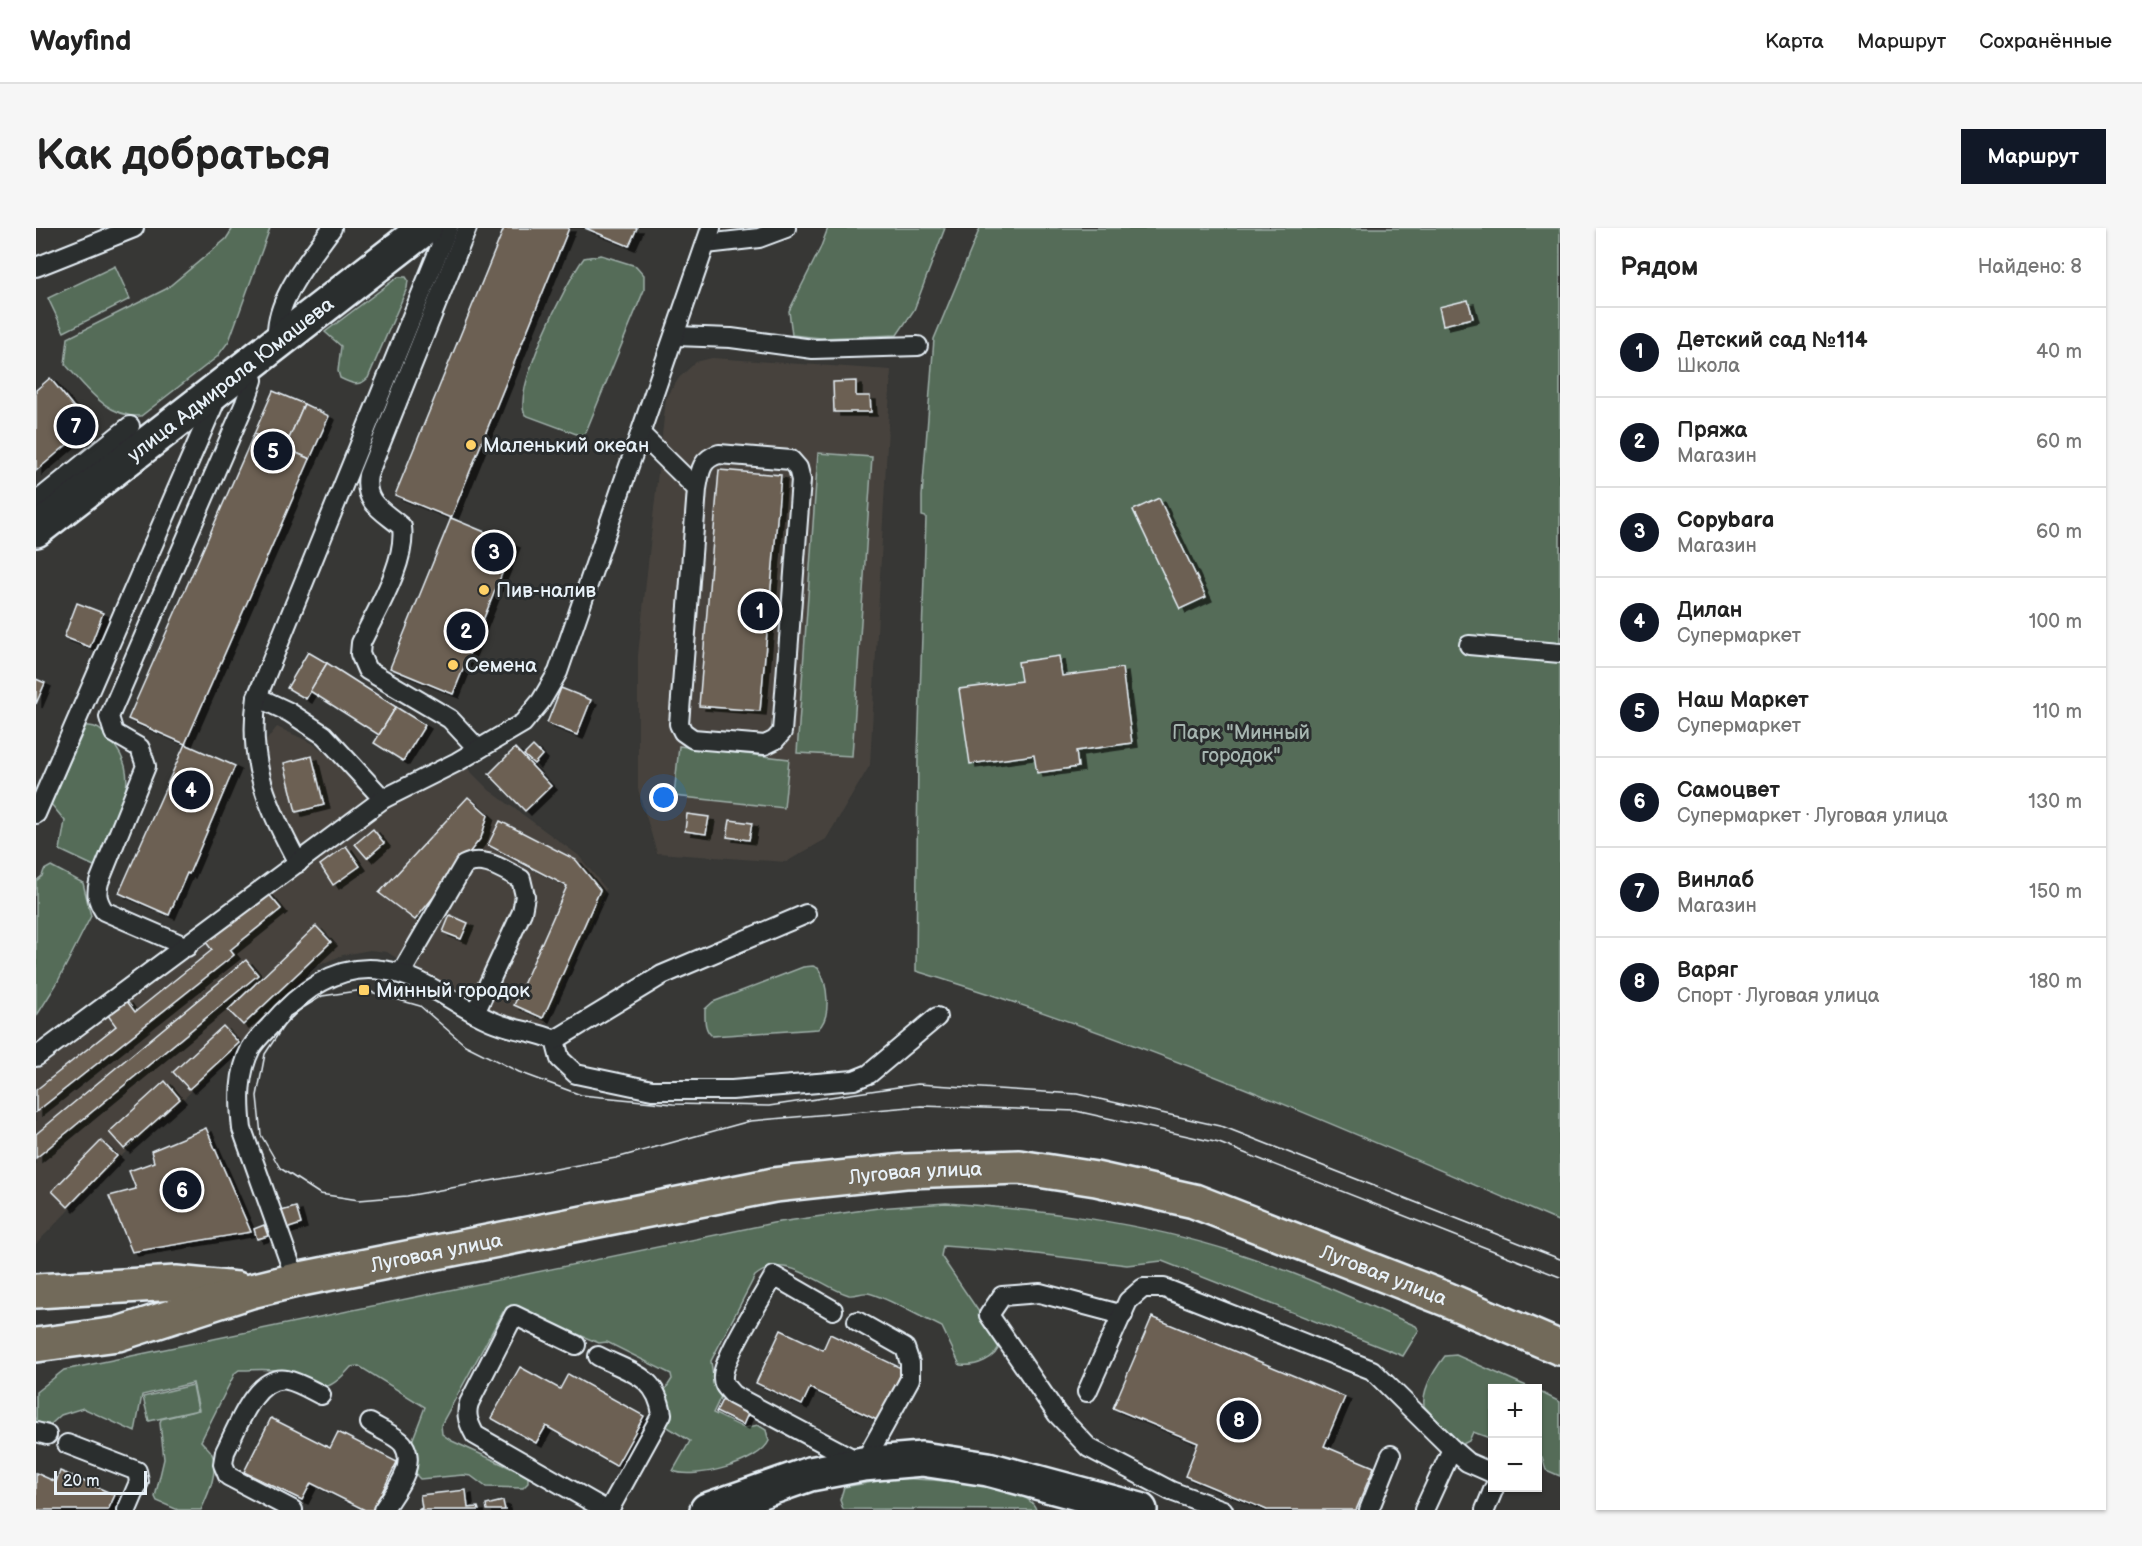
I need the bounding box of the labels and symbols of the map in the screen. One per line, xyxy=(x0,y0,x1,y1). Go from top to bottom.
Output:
street label: улица Адмирала Юмашева xyxy=(123,292,339,467)
pin: 7 xyxy=(56,404,96,448)
pin: 5 xyxy=(254,428,292,474)
place label: Маленький океан xyxy=(483,434,649,458)
marker: Маленький океан xyxy=(464,438,478,452)
pin: 3 xyxy=(474,530,514,574)
place label: Пив-налив xyxy=(496,579,597,603)
marker: Пив-налив xyxy=(477,583,491,597)
pin: 1 xyxy=(740,588,780,634)
pin: 2 xyxy=(446,608,486,654)
place label: Семена xyxy=(465,654,537,678)
marker: Семена xyxy=(446,658,460,672)
park label: Парк "Минный городок" xyxy=(1172,721,1310,768)
pin: 4 xyxy=(172,768,210,812)
your location xyxy=(649,783,678,812)
place label: Минный городок xyxy=(376,979,530,1003)
marker: Минный городок xyxy=(357,983,371,997)
street label: Луговая улица xyxy=(846,1157,983,1190)
pin: 6 xyxy=(162,1168,202,1212)
street label: Луговая улица xyxy=(368,1228,505,1278)
street label: Луговая улица xyxy=(1316,1240,1450,1311)
pin: 8 xyxy=(1220,1398,1258,1442)
scale bar xyxy=(54,1468,147,1496)

